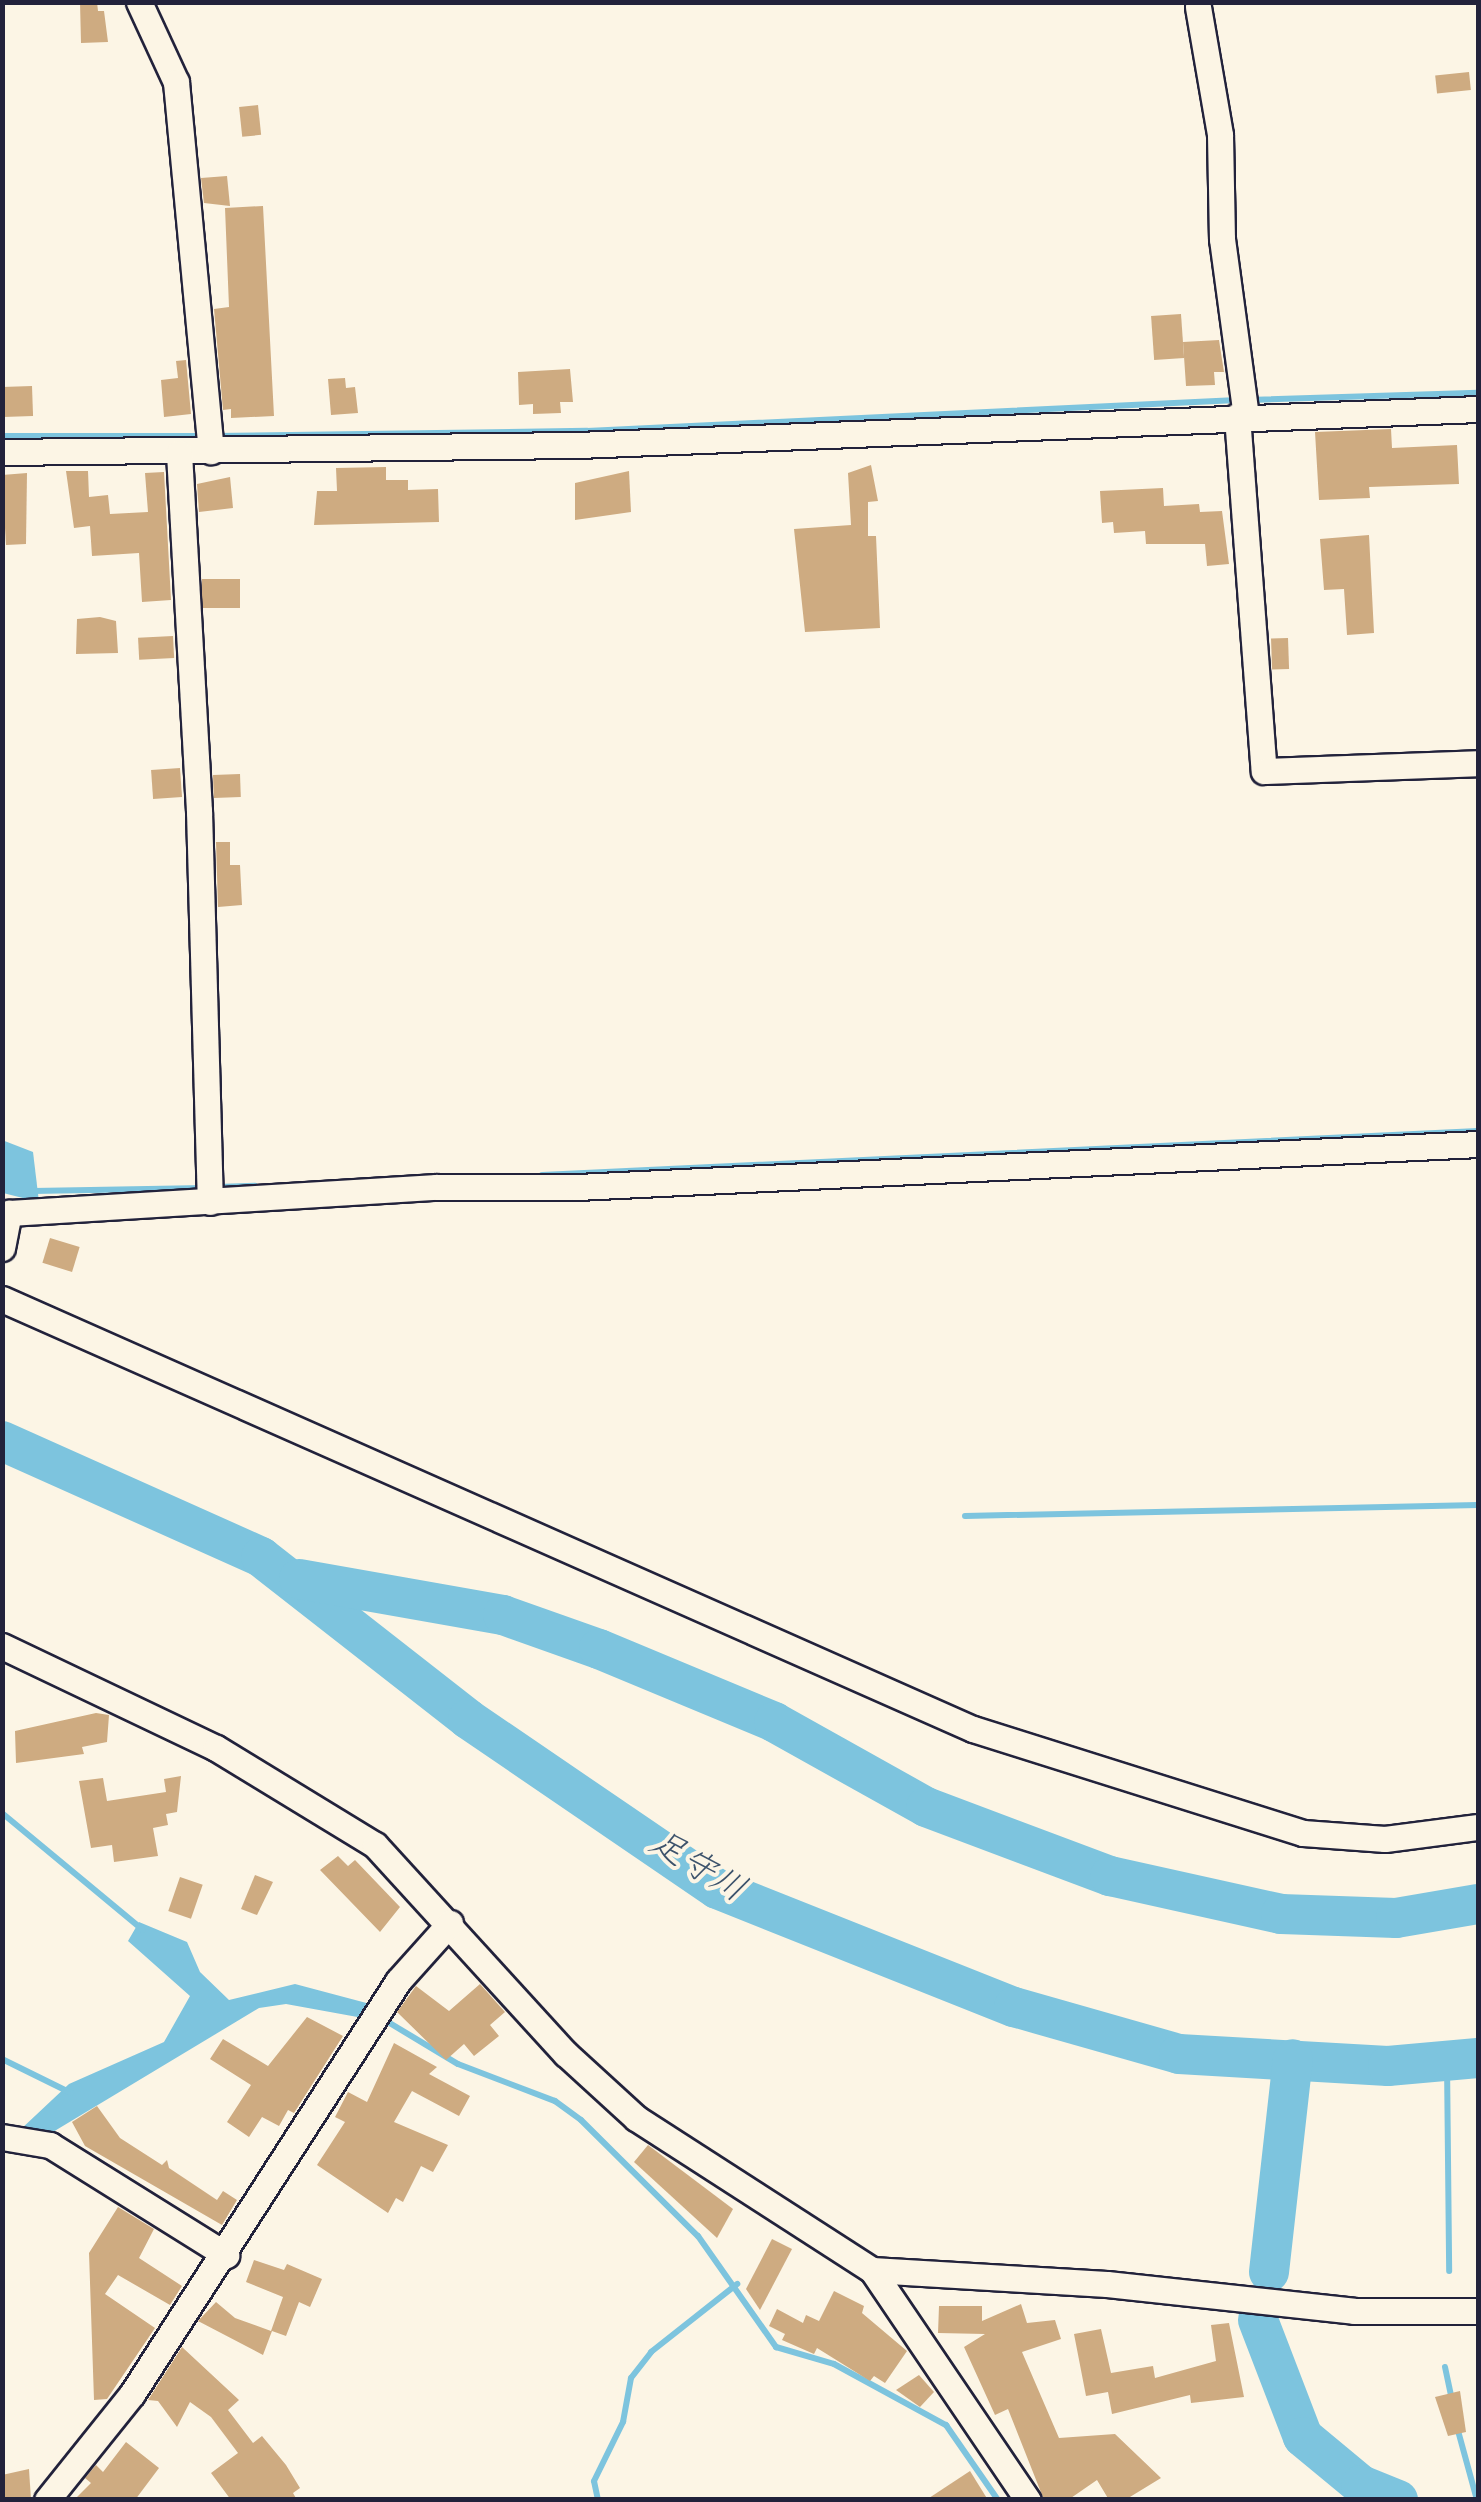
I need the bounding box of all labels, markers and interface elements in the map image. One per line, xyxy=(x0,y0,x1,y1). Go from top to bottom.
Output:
water label: 足守川 xyxy=(640,1824,752,1914)

